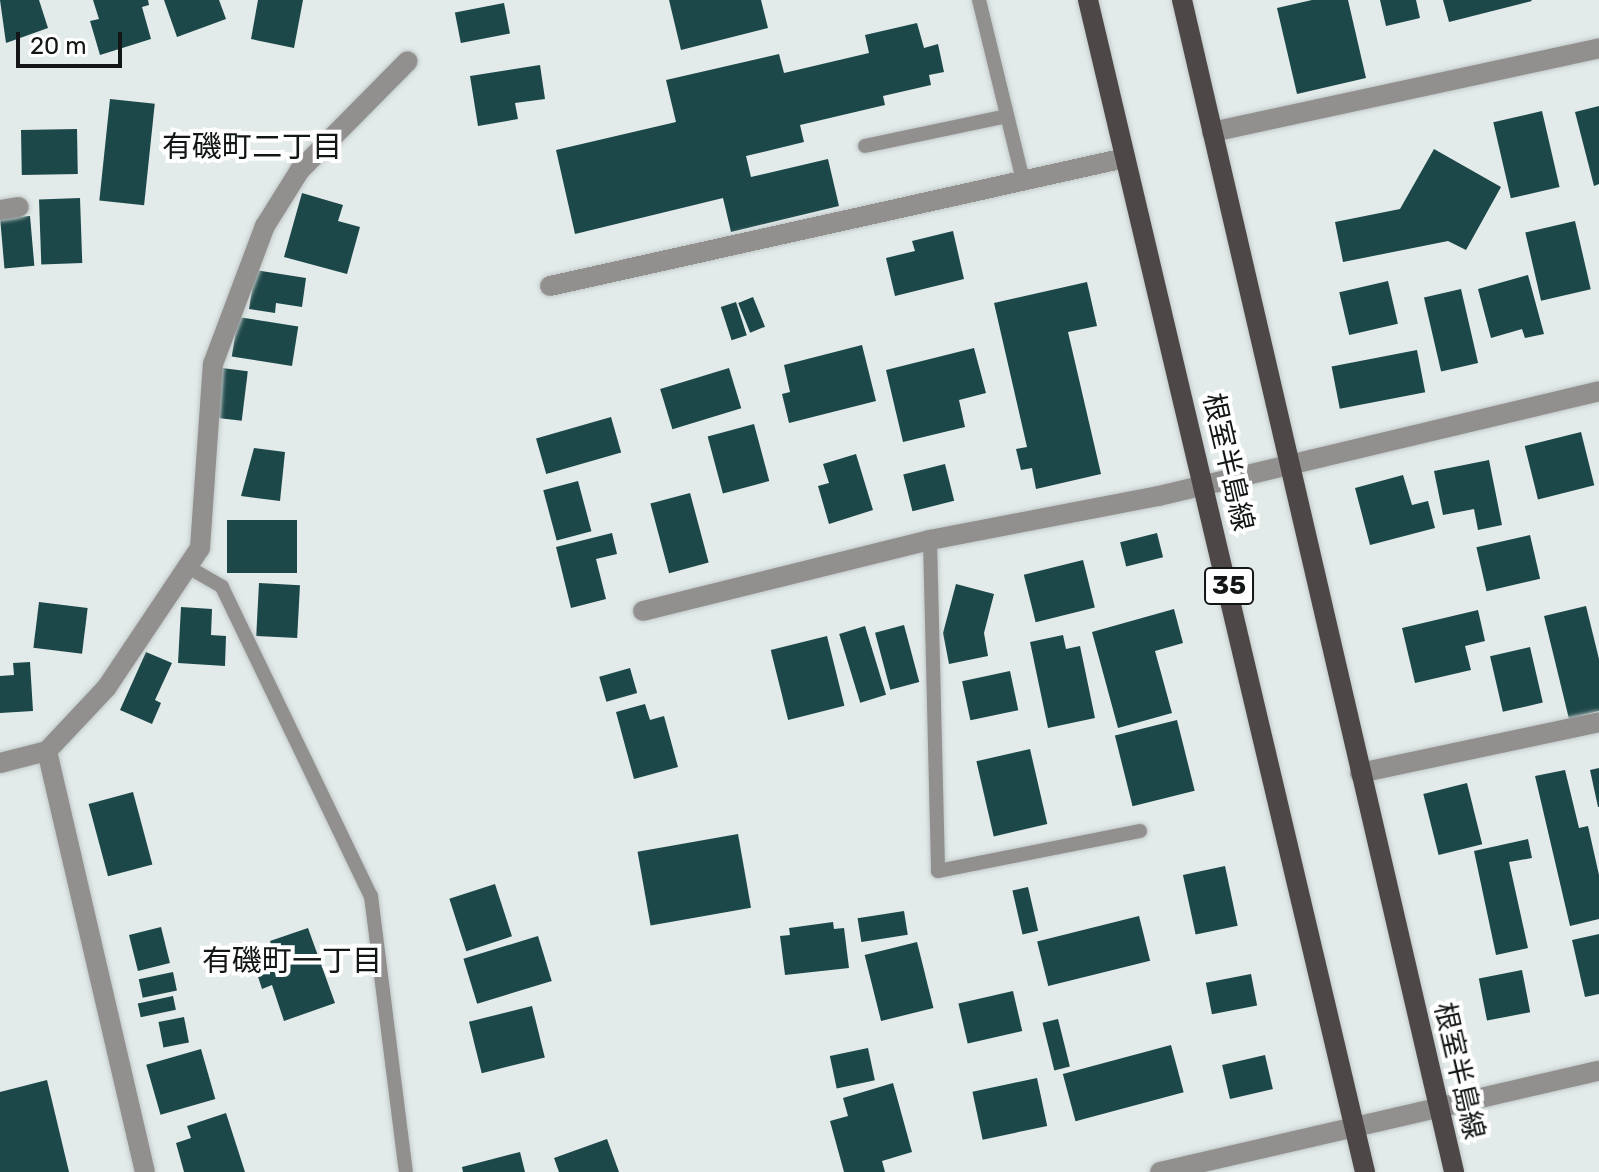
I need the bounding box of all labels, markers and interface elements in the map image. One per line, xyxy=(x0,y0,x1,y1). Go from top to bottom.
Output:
scale bar xyxy=(20,16,126,66)
text: 20 m xyxy=(30,32,87,60)
district label: 有磯町二丁目 xyxy=(162,129,342,165)
street label: 根室半島線 xyxy=(1196,390,1260,534)
road number: 35 xyxy=(1203,564,1255,608)
district label: 有磯町一丁目 xyxy=(202,943,382,979)
street label: 根室半島線 xyxy=(1427,999,1491,1143)

